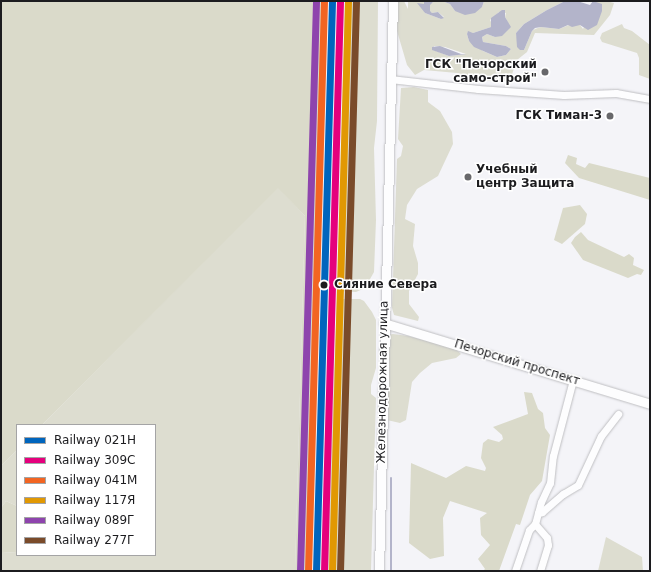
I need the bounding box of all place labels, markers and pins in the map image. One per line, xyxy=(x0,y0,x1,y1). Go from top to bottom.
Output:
place label: ГСК "Печорский само-строй" xyxy=(425,58,537,86)
marker: ГСК "Печорский само-строй" xyxy=(540,67,550,77)
place label: ГСК Тиман-3 xyxy=(515,109,602,123)
marker: ГСК Тиман-3 xyxy=(605,111,615,121)
place label: Учебный центр Защита xyxy=(476,163,574,191)
marker: Учебный центр Защита xyxy=(463,172,473,182)
marker: Сияние Севера xyxy=(317,278,331,292)
place label: Сияние Севера xyxy=(334,278,437,292)

